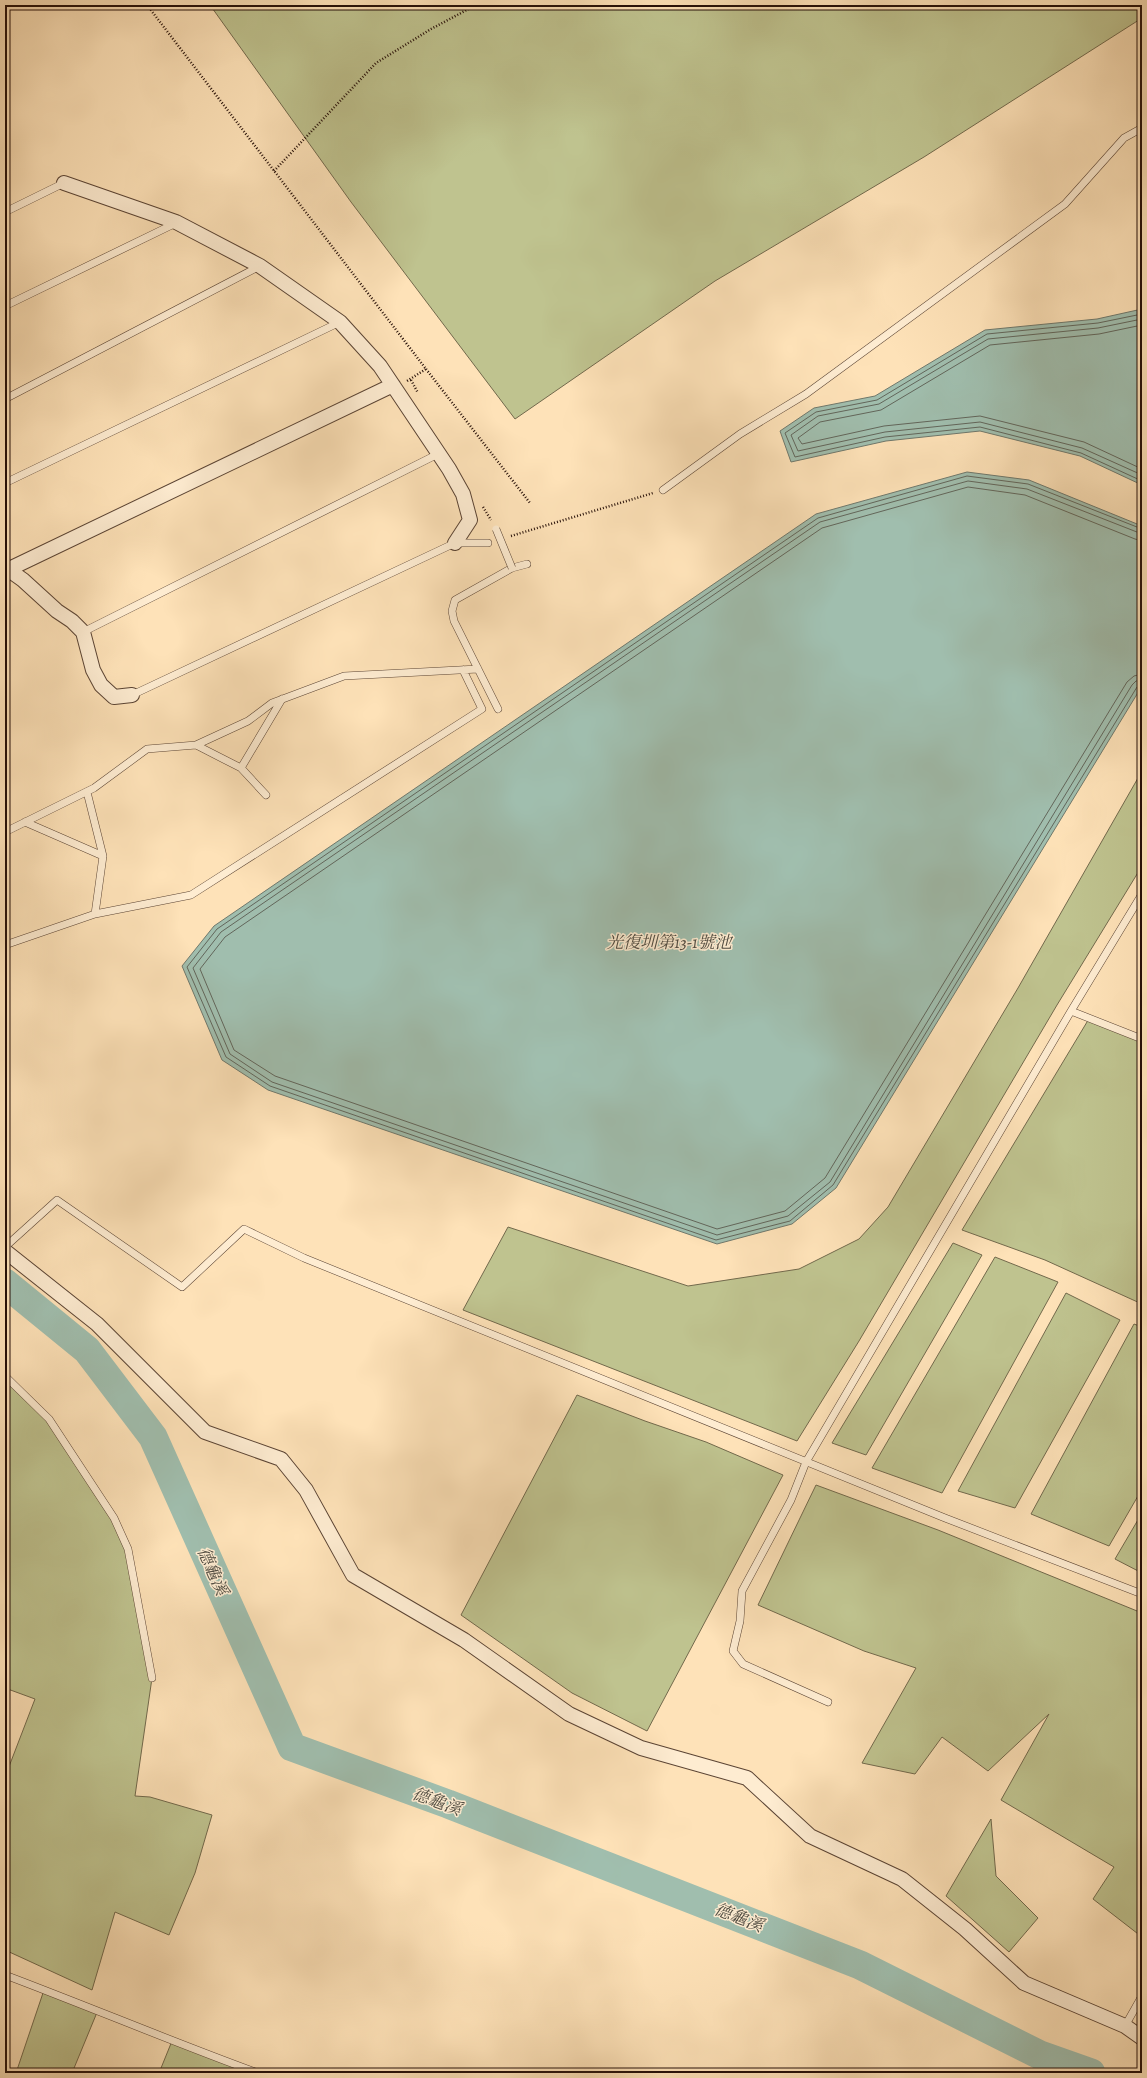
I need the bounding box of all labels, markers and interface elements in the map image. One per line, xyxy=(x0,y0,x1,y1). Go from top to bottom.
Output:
water label: 光復圳第13-1號池 xyxy=(606,931,734,954)
water label: 德龜溪 xyxy=(192,1543,234,1601)
water label: 德龜溪 xyxy=(409,1782,467,1822)
water label: 德龜溪 xyxy=(711,1898,769,1938)

